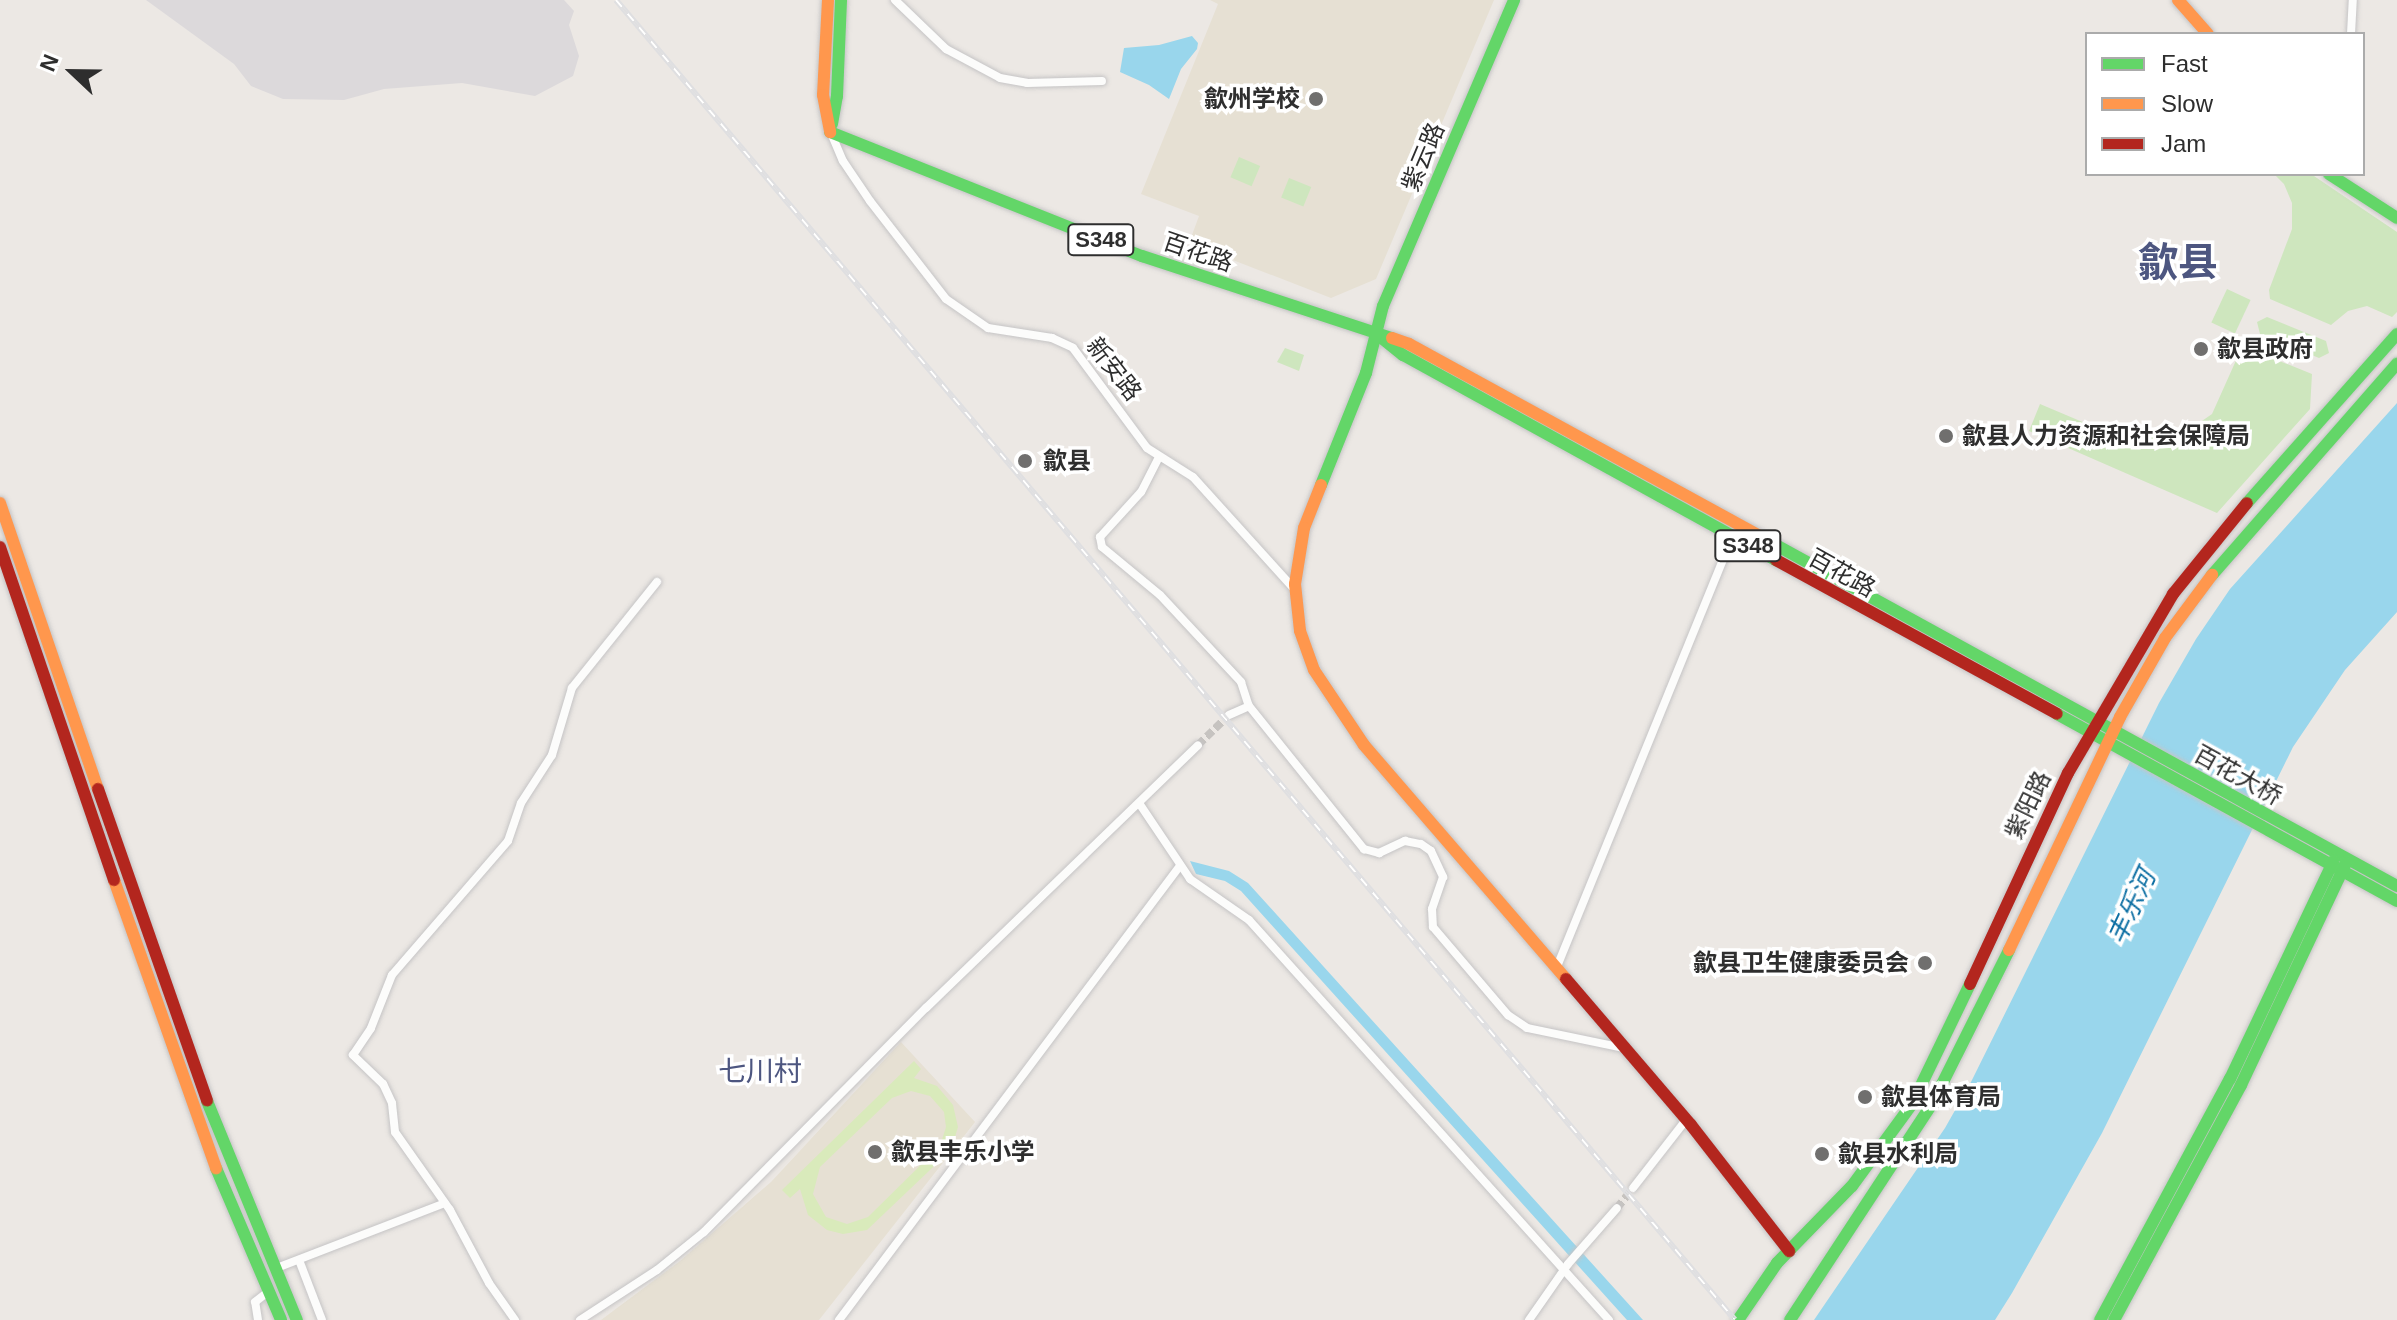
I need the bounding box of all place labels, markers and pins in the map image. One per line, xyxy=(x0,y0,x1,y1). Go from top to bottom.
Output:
place label: 歙州学校 xyxy=(1204,85,1300,113)
marker: 歙州学校 xyxy=(1307,90,1325,108)
place label: 歙县政府 xyxy=(2217,335,2313,363)
marker: 歙县政府 xyxy=(2192,340,2210,358)
place label: 歙县人力资源和社会保障局 xyxy=(1962,422,2250,450)
marker: 歙县人力资源和社会保障局 xyxy=(1937,427,1955,445)
place label: 歙县 xyxy=(1043,447,1091,475)
marker: 歙县 xyxy=(1014,450,1036,472)
place label: 歙县卫生健康委员会 xyxy=(1693,949,1909,977)
marker: 歙县卫生健康委员会 xyxy=(1916,954,1934,972)
place label: 歙县体育局 xyxy=(1881,1083,2001,1111)
marker: 歙县体育局 xyxy=(1856,1088,1874,1106)
place label: 歙县丰乐小学 xyxy=(891,1138,1035,1166)
place label: 歙县水利局 xyxy=(1838,1140,1958,1168)
marker: 歙县丰乐小学 xyxy=(866,1143,884,1161)
marker: 歙县水利局 xyxy=(1813,1145,1831,1163)

